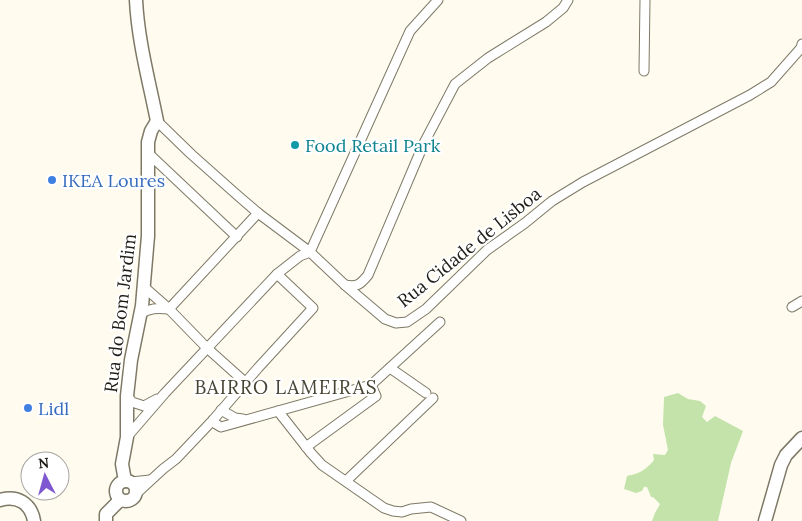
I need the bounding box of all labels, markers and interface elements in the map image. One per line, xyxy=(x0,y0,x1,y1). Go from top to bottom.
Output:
place label: Food Retail Park xyxy=(305,134,441,157)
marker: Food Retail Park xyxy=(289,139,301,151)
place label: IKEA Loures xyxy=(62,169,165,192)
marker: IKEA Loures xyxy=(46,174,58,186)
street label: Rua Cidade de Lisboa xyxy=(392,182,546,312)
street label: Rua do Bom Jardim xyxy=(99,232,141,394)
district label: BAIRRO LAMEIRAS xyxy=(195,375,377,399)
place label: Lidl xyxy=(38,397,69,420)
marker: Lidl xyxy=(22,402,34,414)
north arrow xyxy=(20,451,70,501)
text: N xyxy=(37,454,50,473)

